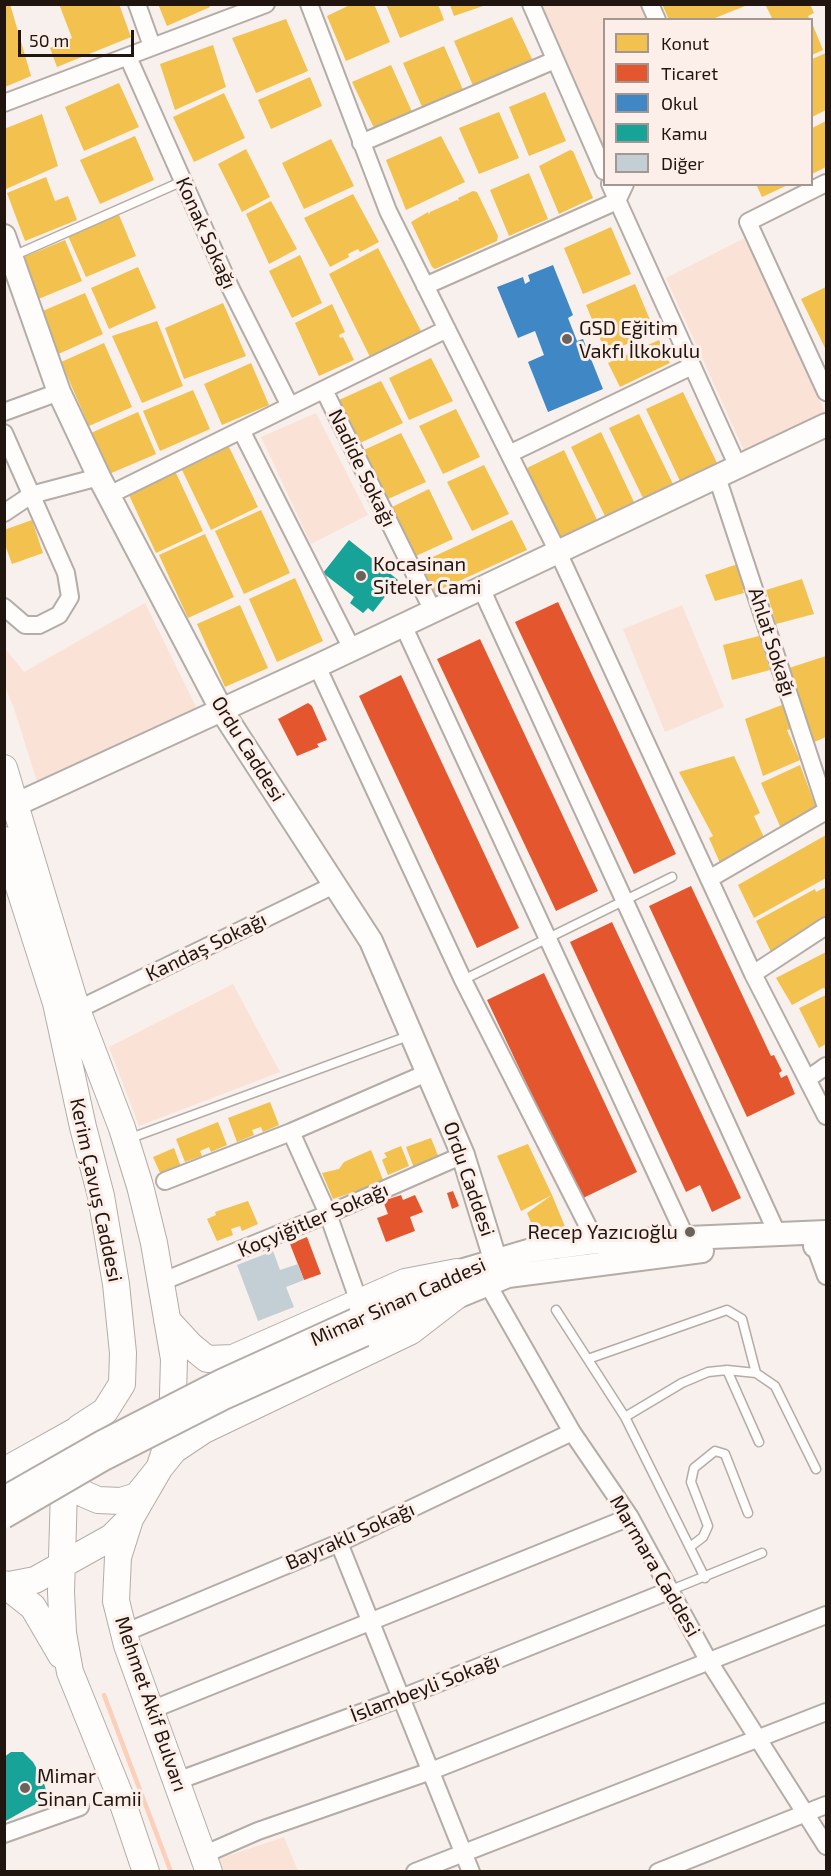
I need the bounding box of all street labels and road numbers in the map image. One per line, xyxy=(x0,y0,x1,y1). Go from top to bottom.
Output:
street label: Konak Sokağı xyxy=(171,173,241,293)
street label: Nadide Sokağı xyxy=(323,405,401,531)
street label: Ahlat Sokağı xyxy=(743,585,801,699)
street label: Ordu Caddesi xyxy=(206,692,290,806)
street label: Kandaş Sokağı xyxy=(142,907,270,987)
street label: Kerim Çavuş Caddesi xyxy=(65,1096,127,1284)
street label: Ordu Caddesi xyxy=(438,1119,500,1239)
street label: Koçyiğitler Sokağı xyxy=(234,1177,392,1263)
street label: Mimar Sinan Caddesi xyxy=(307,1252,489,1352)
street label: Marmara Caddesi xyxy=(605,1491,705,1641)
street label: Bayraklı Sokağı xyxy=(282,1497,418,1575)
street label: Mehmet Akif Bulvarı xyxy=(110,1613,192,1795)
street label: İslambeyli Sokağı xyxy=(347,1649,503,1727)

